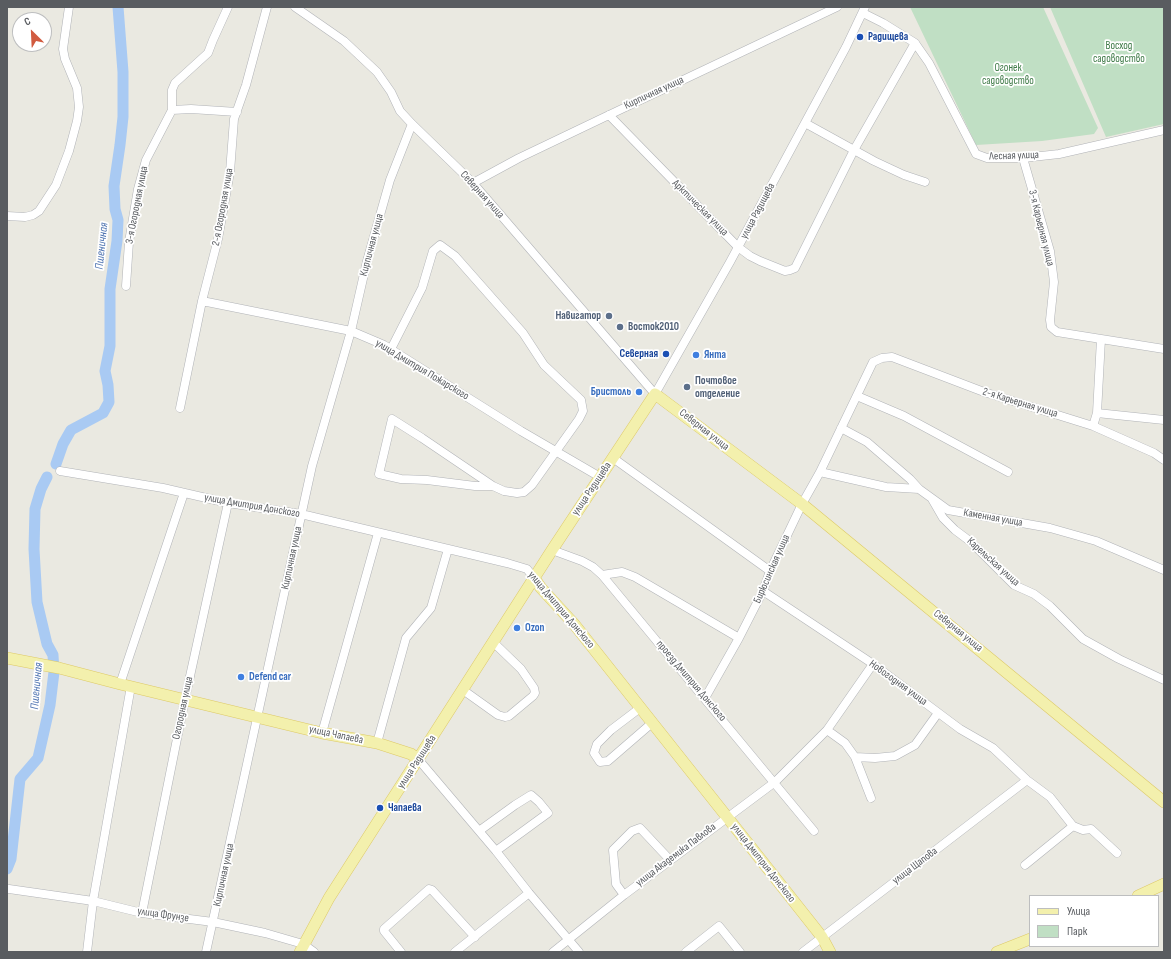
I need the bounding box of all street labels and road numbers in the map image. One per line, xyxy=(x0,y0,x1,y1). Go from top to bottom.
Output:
street label: Кирпичная улица xyxy=(622,73,686,113)
street label: Лесная улица xyxy=(989,149,1039,163)
street label: 3-я Огородная улица xyxy=(123,165,151,245)
street label: 2-я Огородная улица xyxy=(210,167,236,247)
street label: Северная улица xyxy=(457,168,507,222)
street label: Арктическая улица xyxy=(669,177,731,239)
street label: улица Радищева xyxy=(738,181,778,241)
street label: 3-я Карьерная улица xyxy=(1025,189,1057,267)
street label: Кирпичная улица xyxy=(357,212,387,278)
street label: улица Дмитрия Пожарского xyxy=(373,337,471,403)
street label: 2-я Карьерная улица xyxy=(981,385,1059,421)
street label: Северная улица xyxy=(676,406,732,454)
street label: улица Радищева xyxy=(569,460,615,518)
street label: улица Дмитрия Донского xyxy=(203,491,301,521)
street label: Каменная улица xyxy=(962,506,1024,530)
street label: Кирпичная улица xyxy=(279,525,305,591)
street label: Бирюсинская улица xyxy=(751,533,793,605)
street label: Карельская улица xyxy=(964,535,1022,589)
street label: улица Дмитрия Донского xyxy=(525,569,597,651)
street label: Северная улица xyxy=(931,607,985,655)
street label: проезд Дмитрия Донского xyxy=(653,638,729,724)
street label: Новогодняя улица xyxy=(866,657,930,709)
street label: Огородная улица xyxy=(170,675,196,741)
street label: улица Чапаева xyxy=(308,723,364,747)
street label: улица Радищева xyxy=(395,733,439,791)
street label: улица Академика Павлова xyxy=(633,821,719,889)
street label: улица Дмитрия Донского xyxy=(728,821,798,905)
street label: Кирпичная улица xyxy=(211,842,237,908)
street label: улица Щапова xyxy=(890,845,940,887)
street label: улица Фрунзе xyxy=(136,905,190,925)

